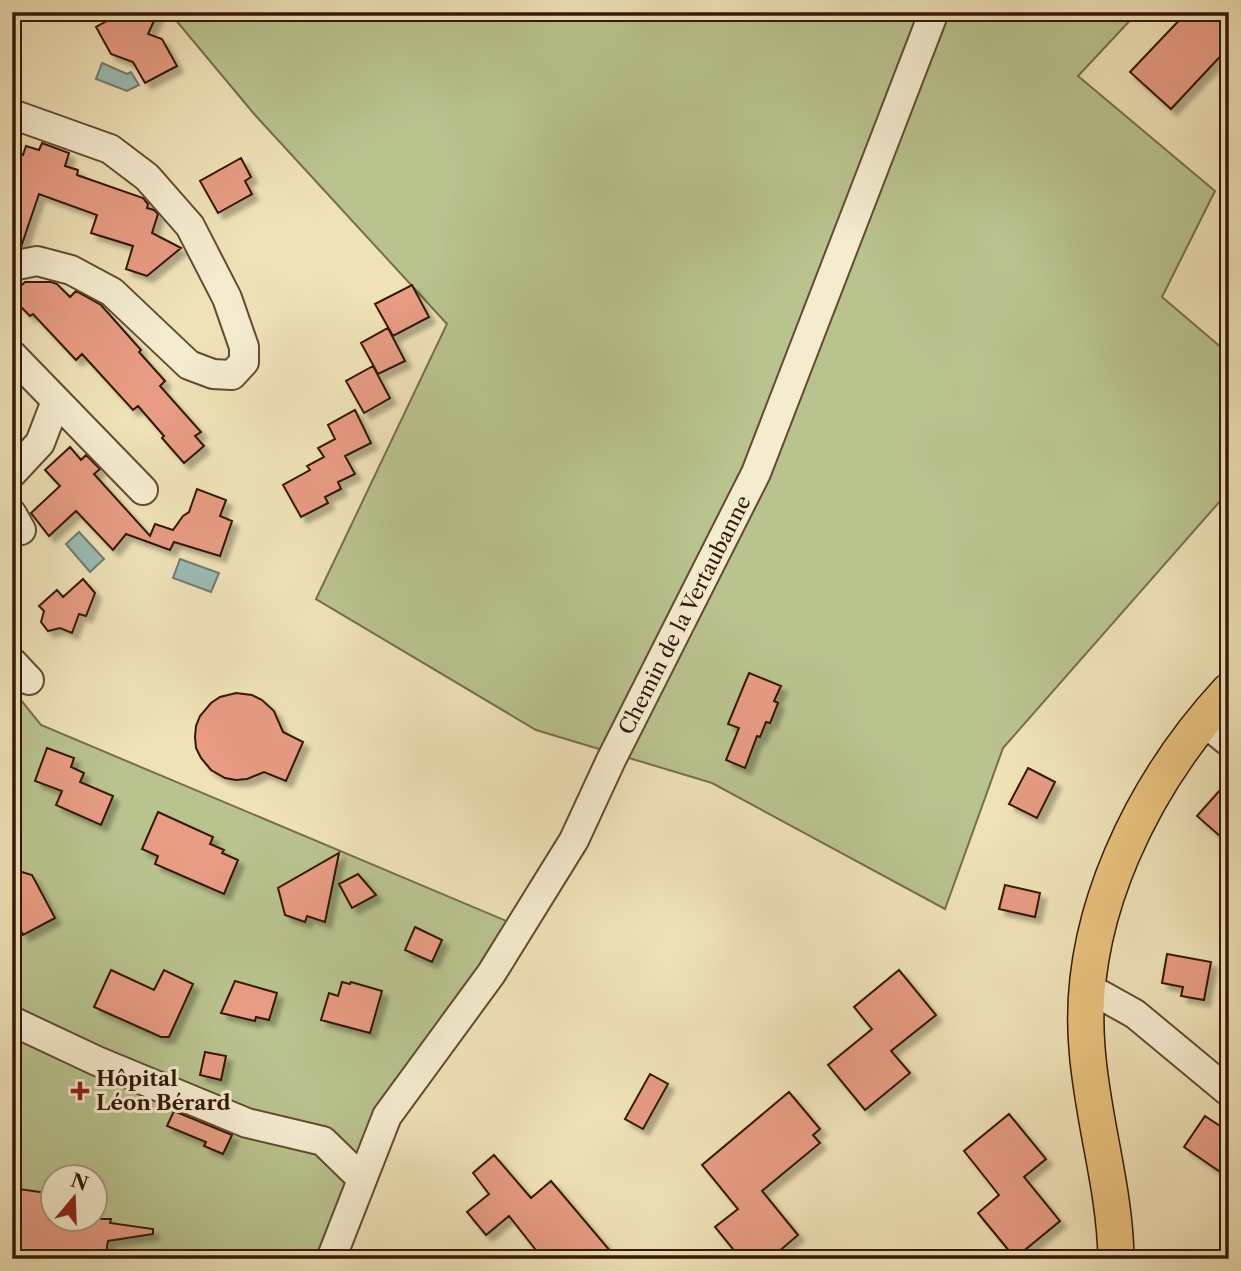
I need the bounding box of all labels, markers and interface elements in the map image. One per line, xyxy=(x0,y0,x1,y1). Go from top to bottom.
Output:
street label: Chemin de la Vertaubanne xyxy=(613,491,756,738)
place label: Hôpital Léon Bérard xyxy=(96,1066,231,1115)
marker: Hôpital Léon Bérard xyxy=(70,1081,90,1101)
north arrow xyxy=(38,1162,108,1232)
text: N xyxy=(68,1169,91,1196)

